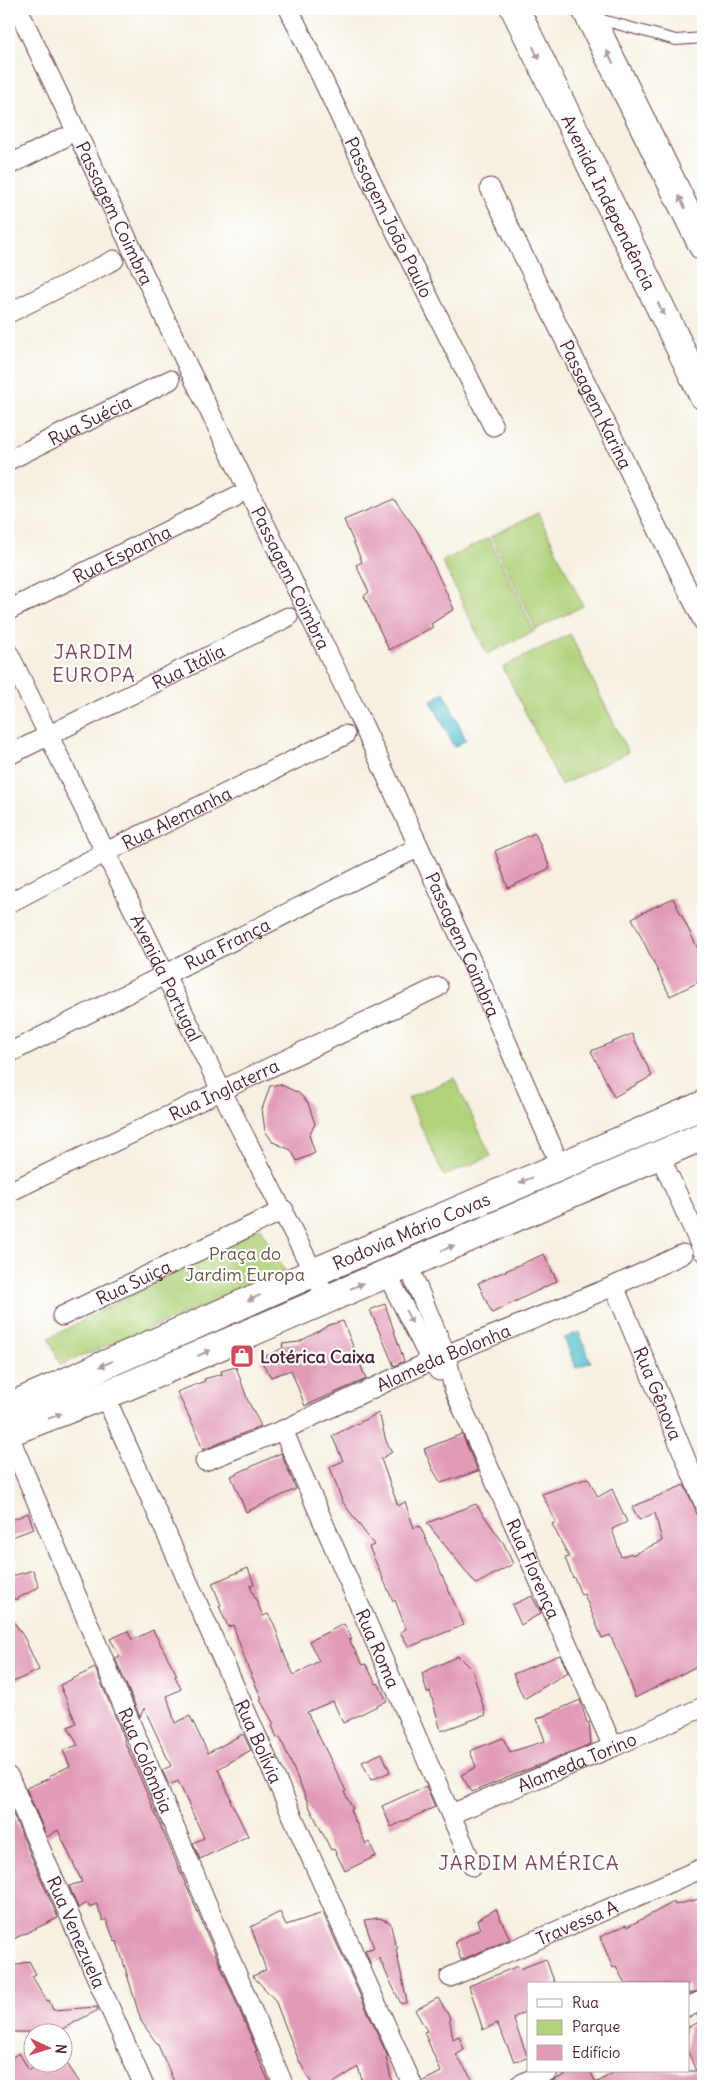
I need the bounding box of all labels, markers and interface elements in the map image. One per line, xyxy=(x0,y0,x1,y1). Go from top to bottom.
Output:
one-way arrow xyxy=(532,45,540,60)
one-way arrow xyxy=(605,49,614,64)
street label: Avenida Independência xyxy=(557,111,662,294)
street label: Passagem João Paulo xyxy=(340,133,438,301)
street label: Passagem Coimbra xyxy=(71,138,159,289)
one-way arrow xyxy=(678,195,686,209)
one-way arrow xyxy=(657,302,665,316)
street label: Passagem Karina xyxy=(555,336,638,472)
street label: Rua Suécia xyxy=(44,390,135,450)
street label: Passagem Coimbra xyxy=(246,503,336,653)
street label: Rua Espanha xyxy=(69,519,175,588)
district label: JARDIM EUROPA xyxy=(52,639,136,687)
street label: Rua Itália xyxy=(148,639,229,694)
street label: Rua Alemanha xyxy=(118,781,235,854)
street label: Passagem Coimbra xyxy=(421,868,506,1020)
street label: Avenida Portugal xyxy=(126,910,207,1045)
street label: Rua França xyxy=(180,912,274,975)
street label: Rua Inglaterra xyxy=(165,1053,283,1125)
one-way arrow xyxy=(519,1176,533,1184)
street label: Rodovia Mário Covas xyxy=(329,1187,493,1275)
park label: Praça do Jardim Europa xyxy=(185,1242,305,1286)
one-way arrow xyxy=(441,1244,455,1252)
street label: Rua Suiça xyxy=(92,1254,174,1310)
one-way arrow xyxy=(350,1282,364,1290)
one-way arrow xyxy=(247,1295,261,1303)
one-way arrow xyxy=(405,1310,413,1324)
street label: Alameda Bolonha xyxy=(373,1318,514,1396)
shop icon: Lotérica Caixa xyxy=(229,1343,255,1369)
street label: Rua Gênova xyxy=(629,1343,688,1443)
place label: Lotérica Caixa xyxy=(260,1345,375,1368)
one-way arrow xyxy=(197,1348,211,1356)
one-way arrow xyxy=(98,1360,113,1368)
one-way arrow xyxy=(47,1412,62,1419)
street label: Rua Florença xyxy=(501,1515,566,1622)
street label: Rua Roma xyxy=(351,1605,405,1691)
street label: Rua Bolívia xyxy=(230,1696,288,1787)
street label: Rua Colômbia xyxy=(114,1704,179,1816)
street label: Alameda Torino xyxy=(514,1727,640,1797)
district label: JARDIM AMÉRICA xyxy=(438,1850,620,1875)
street label: Rua Venezuela xyxy=(42,1872,111,1991)
street label: Travessa A xyxy=(532,1895,621,1950)
legend xyxy=(527,1982,690,2072)
text: Rua xyxy=(572,1993,599,2012)
text: Parque xyxy=(572,2017,620,2036)
north arrow xyxy=(22,2022,72,2072)
text: N xyxy=(52,2043,70,2054)
text: Edifício xyxy=(572,2043,620,2062)

